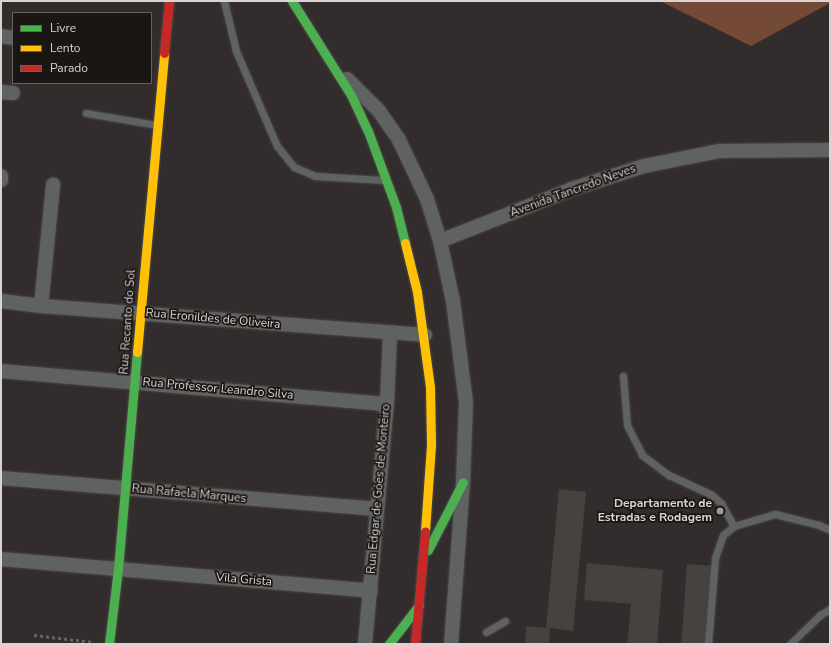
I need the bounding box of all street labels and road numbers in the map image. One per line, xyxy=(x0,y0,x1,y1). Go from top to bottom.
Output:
street label: Avenida Tancredo Neves xyxy=(508,162,638,220)
street label: Rua Recanto do Sol xyxy=(117,269,139,375)
street label: Rua Eronildes de Oliveira xyxy=(145,306,281,332)
street label: Rua Professor Leandro Silva xyxy=(142,375,294,403)
street label: Rua Edgar de Góes de Monteiro xyxy=(364,403,394,575)
street label: Rua Rafaela Marques xyxy=(131,482,247,506)
street label: Vila Grista xyxy=(215,570,273,590)

